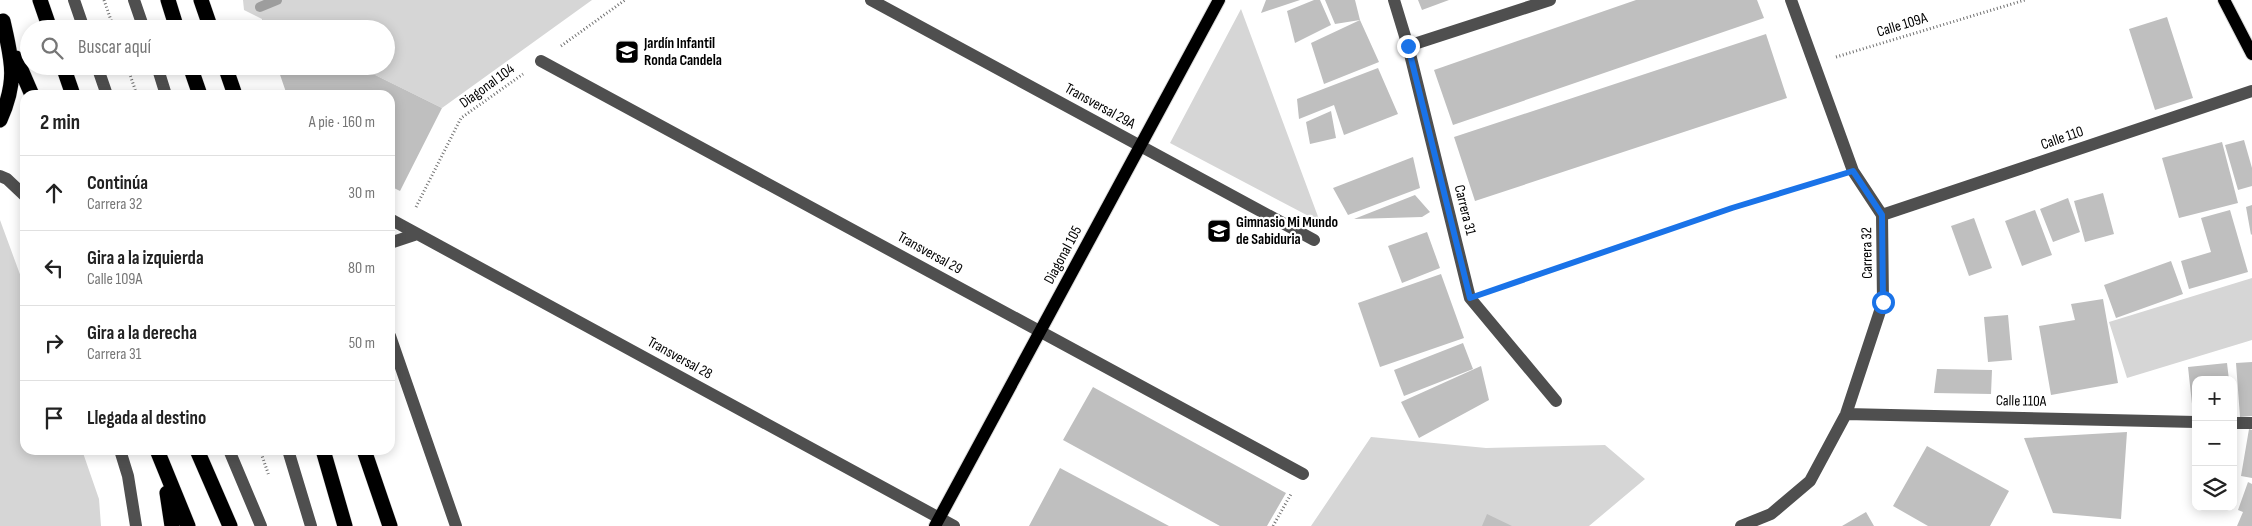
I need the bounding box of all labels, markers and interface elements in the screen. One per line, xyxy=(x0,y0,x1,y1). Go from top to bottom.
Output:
street label: Calle 109A xyxy=(1874,8,1930,42)
search box xyxy=(20,20,395,75)
icon: search xyxy=(38,34,66,62)
place label: Jardín Infantil Ronda Candela xyxy=(643,34,722,70)
route end xyxy=(1397,35,1420,58)
text: Buscar aquí xyxy=(78,36,151,59)
school or university icon: Jardín Infantil Ronda Candela xyxy=(614,39,640,65)
street label: Diagonal 104 xyxy=(456,60,518,112)
street label: Transversal 29A xyxy=(1061,79,1139,133)
text: 2 min xyxy=(40,110,80,135)
text: A pie · 160 m xyxy=(309,113,375,132)
street label: Calle 110 xyxy=(2038,122,2086,154)
text: Continúa xyxy=(87,172,148,195)
icon: ahead xyxy=(40,179,68,207)
street label: Carrera 31 xyxy=(1450,183,1481,238)
text: 30 m xyxy=(348,184,375,203)
text: Carrera 32 xyxy=(87,195,142,214)
place label: Gimnasio Mi Mundo de Sabiduria xyxy=(1236,213,1338,249)
school or university icon: Gimnasio Mi Mundo de Sabiduria xyxy=(1206,218,1232,244)
street label: Diagonal 105 xyxy=(1040,223,1086,287)
street label: Transversal 29 xyxy=(894,227,966,279)
street label: Carrera 32 xyxy=(1857,227,1877,279)
text: Gira a la izquierda xyxy=(87,247,204,270)
icon: left xyxy=(40,254,68,282)
text: 80 m xyxy=(348,259,375,278)
text: Calle 109A xyxy=(87,270,142,289)
route start xyxy=(1872,291,1895,314)
text: Gira a la derecha xyxy=(87,322,197,345)
icon: right xyxy=(40,329,68,357)
street label: Transversal 28 xyxy=(644,332,716,384)
text: 50 m xyxy=(349,334,375,353)
text: Carrera 31 xyxy=(87,345,141,364)
map controls xyxy=(2192,376,2237,511)
button: + xyxy=(2192,376,2237,421)
street label: Calle 110A xyxy=(1996,391,2047,411)
icon: arrive xyxy=(40,404,68,432)
text: Llegada al destino xyxy=(87,407,206,430)
button: − xyxy=(2192,421,2237,466)
button: layers xyxy=(2192,466,2237,511)

